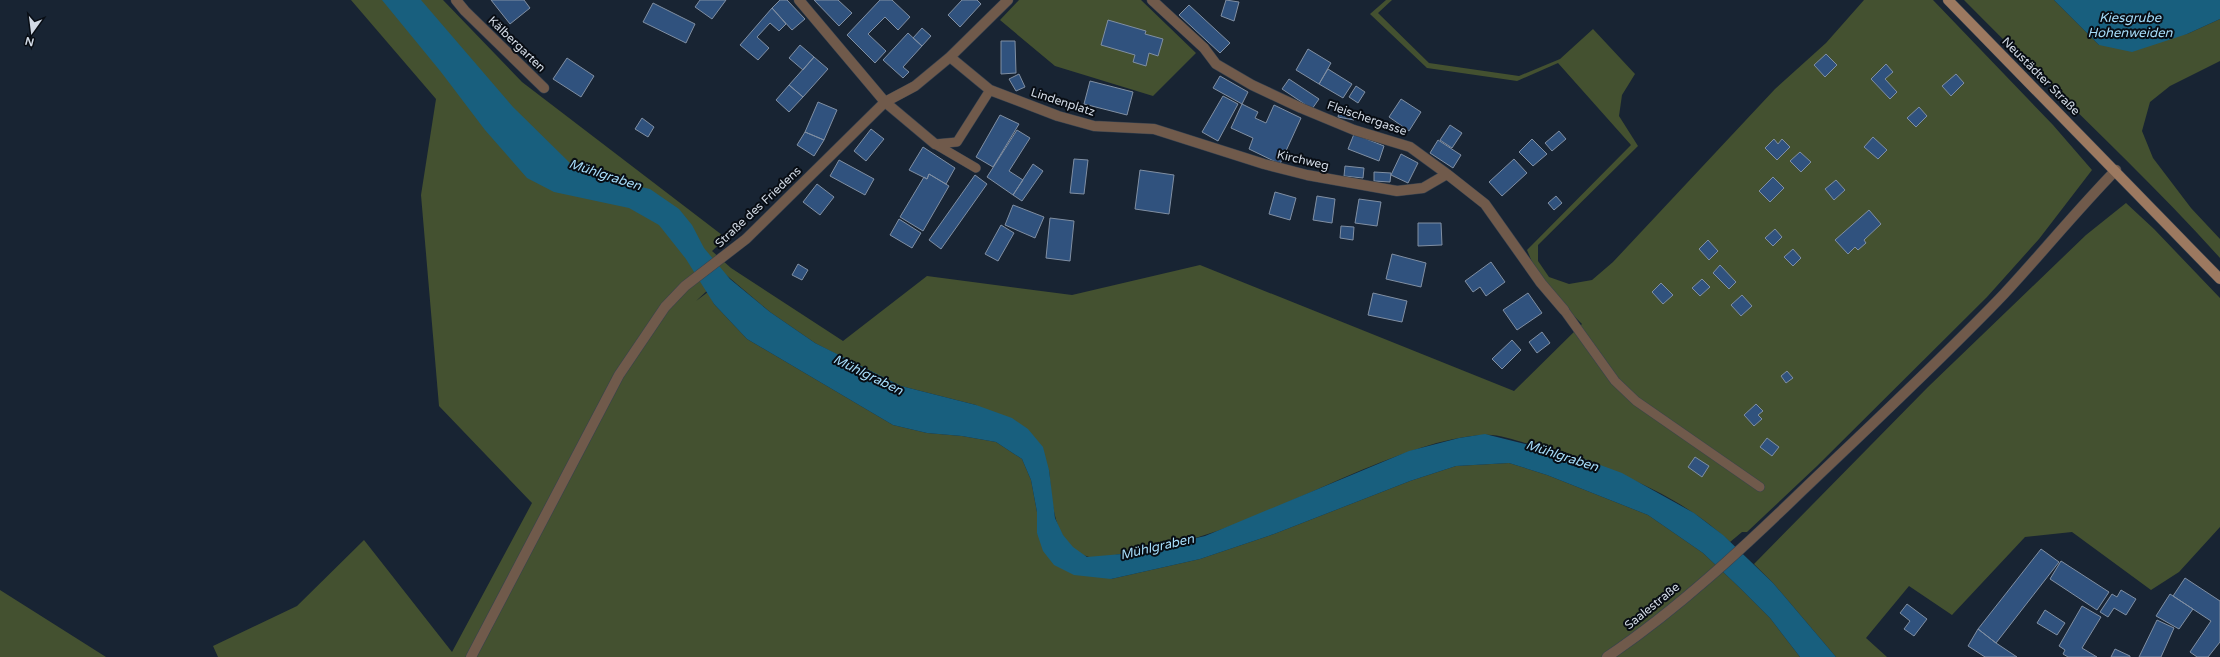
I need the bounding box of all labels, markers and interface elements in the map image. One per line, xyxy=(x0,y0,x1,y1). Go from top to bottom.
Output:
water label: Kiesgrube Hohenweiden xyxy=(2088,10,2174,41)
north arrow xyxy=(12,12,52,52)
street label: Kälbergarten xyxy=(485,13,549,75)
text: N xyxy=(24,34,36,49)
street label: Neustädter Straße xyxy=(1999,34,2083,118)
street label: Lindenplatz xyxy=(1029,85,1097,119)
street label: Fleischergasse xyxy=(1325,98,1409,138)
street label: Kirchweg xyxy=(1276,147,1330,173)
water label: Mühlgraben xyxy=(567,156,644,195)
street label: Straße des Friedens xyxy=(712,163,804,250)
water label: Mühlgraben xyxy=(831,351,906,399)
water label: Mühlgraben xyxy=(1524,437,1601,476)
water label: Mühlgraben xyxy=(1118,530,1197,563)
street label: Saalestraße xyxy=(1622,580,1682,632)

